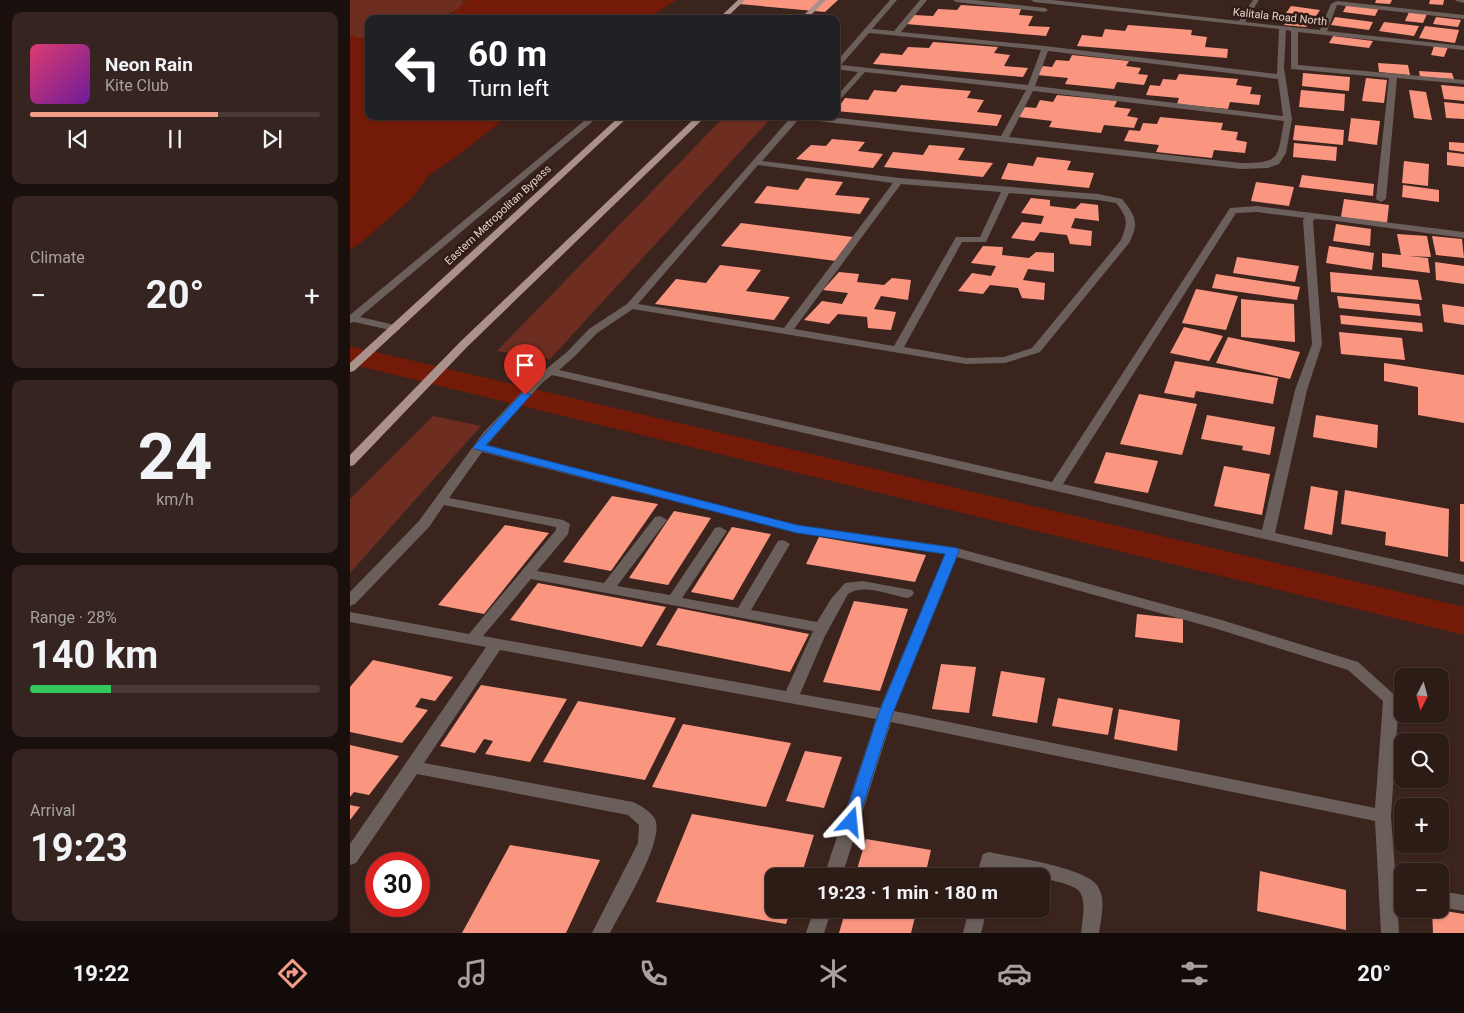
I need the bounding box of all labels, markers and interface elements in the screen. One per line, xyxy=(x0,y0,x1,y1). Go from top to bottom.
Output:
street label: Kalitala Road North xyxy=(1232,6,1328,28)
text: 60 m xyxy=(468,34,547,75)
icon: left xyxy=(385,35,450,100)
text: Neon Rain xyxy=(105,53,193,76)
text: Kite Club xyxy=(105,76,169,95)
text: Turn left xyxy=(468,76,549,101)
icon: previous xyxy=(64,125,92,153)
icon: pause xyxy=(161,125,189,153)
icon: next xyxy=(258,125,286,153)
street label: Eastern Metropolitan Bypass xyxy=(442,162,554,268)
text: Climate xyxy=(30,248,85,267)
text: 20° xyxy=(146,273,204,317)
text: − xyxy=(30,279,46,312)
text: + xyxy=(304,279,320,312)
pin xyxy=(504,344,546,395)
icon: arrive xyxy=(511,351,539,379)
text: 24 xyxy=(138,419,212,495)
text: km/h xyxy=(156,490,194,509)
text: Range · 28% xyxy=(30,608,117,627)
text: 140 km xyxy=(30,633,158,677)
north arrow xyxy=(1394,668,1449,722)
map controls xyxy=(1394,668,1449,918)
button: search xyxy=(1394,733,1449,788)
position arrow xyxy=(824,795,876,847)
button: + xyxy=(1394,798,1449,853)
text: Arrival xyxy=(30,801,75,820)
text: 19:23 xyxy=(30,826,128,870)
speed limit sign: 30 xyxy=(365,852,430,917)
button: − xyxy=(1394,863,1449,918)
text: 19:23 · 1 min · 180 m xyxy=(817,881,998,904)
icon: directions xyxy=(275,956,310,991)
icon: music xyxy=(455,956,490,991)
icon: phone xyxy=(636,956,671,991)
icon: climate xyxy=(816,956,851,991)
icon: car xyxy=(997,956,1032,991)
icon: filters xyxy=(1177,956,1212,991)
text: 19:22 xyxy=(73,961,129,986)
text: 20° xyxy=(1357,961,1391,986)

